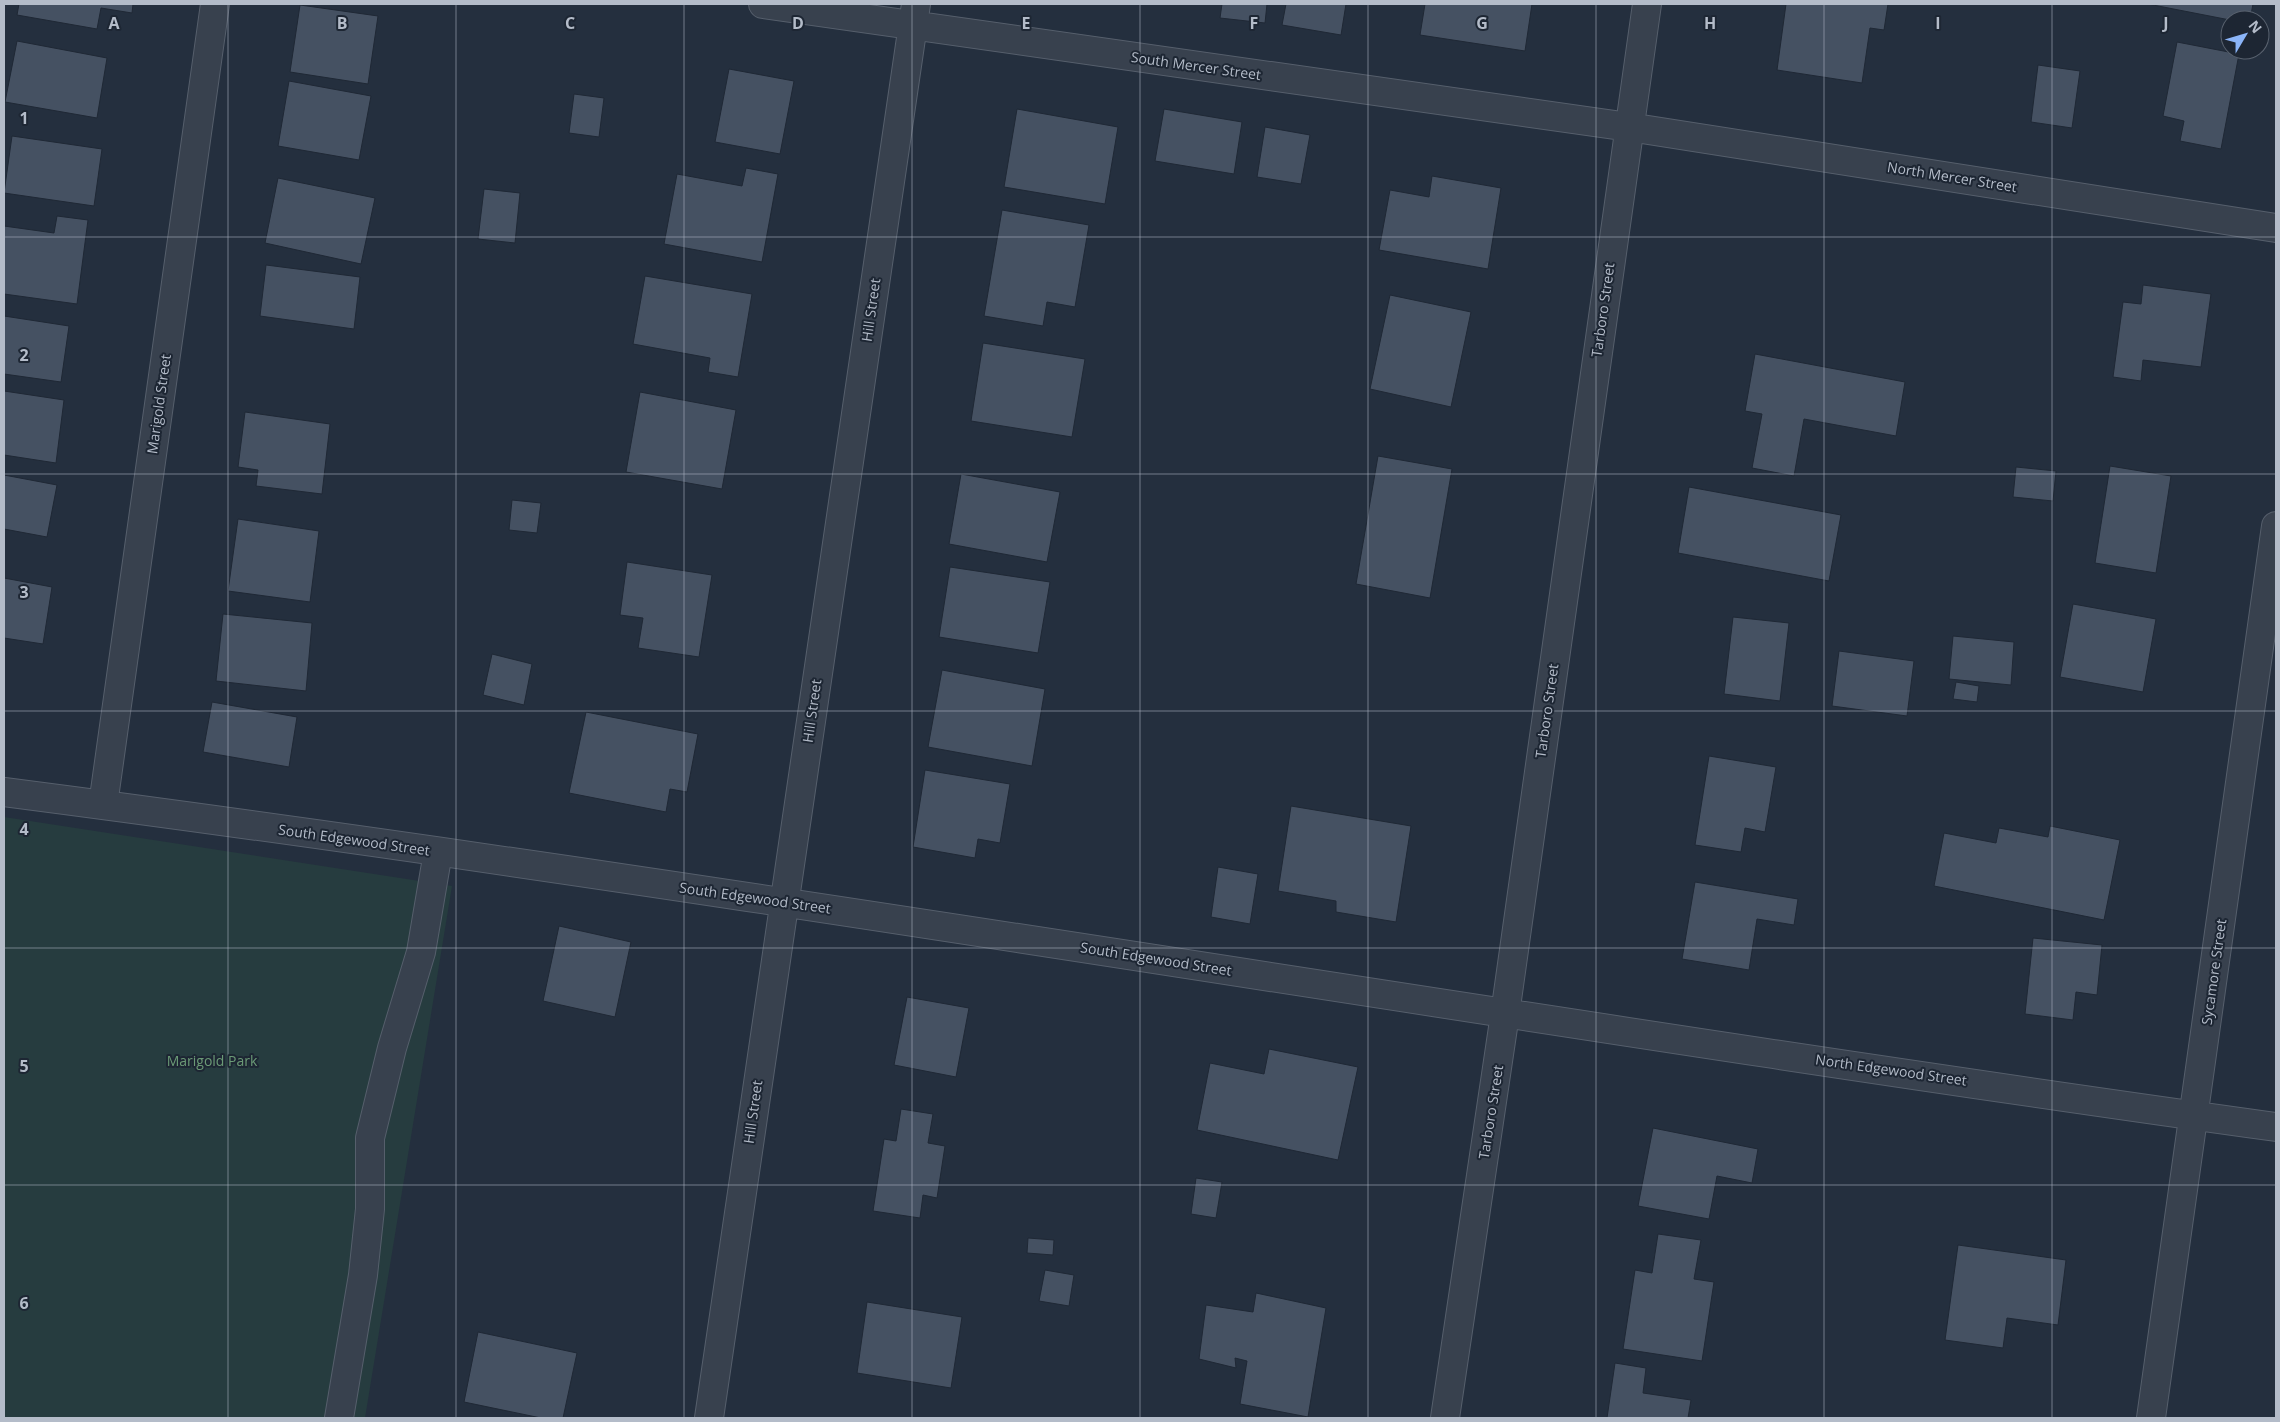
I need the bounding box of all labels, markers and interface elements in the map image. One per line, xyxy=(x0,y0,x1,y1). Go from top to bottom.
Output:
north arrow xyxy=(2220,10,2270,60)
text: A xyxy=(108,12,120,34)
text: B xyxy=(337,12,347,34)
text: C xyxy=(565,12,575,34)
text: D xyxy=(792,12,804,34)
text: E xyxy=(1022,12,1031,34)
text: F xyxy=(1250,12,1258,34)
text: G xyxy=(1476,12,1488,34)
text: H xyxy=(1704,12,1716,34)
text: I xyxy=(1935,12,1941,34)
text: J xyxy=(2161,12,2169,34)
text: N xyxy=(2245,16,2267,37)
street label: South Mercer Street xyxy=(1130,47,1262,84)
text: 1 xyxy=(19,107,29,129)
street label: North Mercer Street xyxy=(1886,157,2018,196)
street label: Tarboro Street xyxy=(1586,262,1619,358)
street label: Hill Street xyxy=(857,277,884,343)
text: 2 xyxy=(19,344,29,366)
street label: Marigold Street xyxy=(142,353,175,455)
text: 3 xyxy=(19,581,29,603)
street label: Tarboro Street xyxy=(1530,663,1563,759)
street label: Hill Street xyxy=(798,678,825,744)
text: 4 xyxy=(19,818,29,840)
street label: South Edgewood Street xyxy=(277,819,431,860)
street label: South Edgewood Street xyxy=(678,877,832,918)
street label: Sycamore Street xyxy=(2197,918,2230,1026)
street label: South Edgewood Street xyxy=(1079,937,1233,980)
street label: North Edgewood Street xyxy=(1814,1049,1968,1090)
park label: Marigold Park xyxy=(167,1051,258,1070)
text: 5 xyxy=(19,1055,29,1077)
street label: Tarboro Street xyxy=(1474,1063,1507,1160)
street label: Hill Street xyxy=(739,1079,766,1145)
text: 6 xyxy=(19,1292,29,1314)

